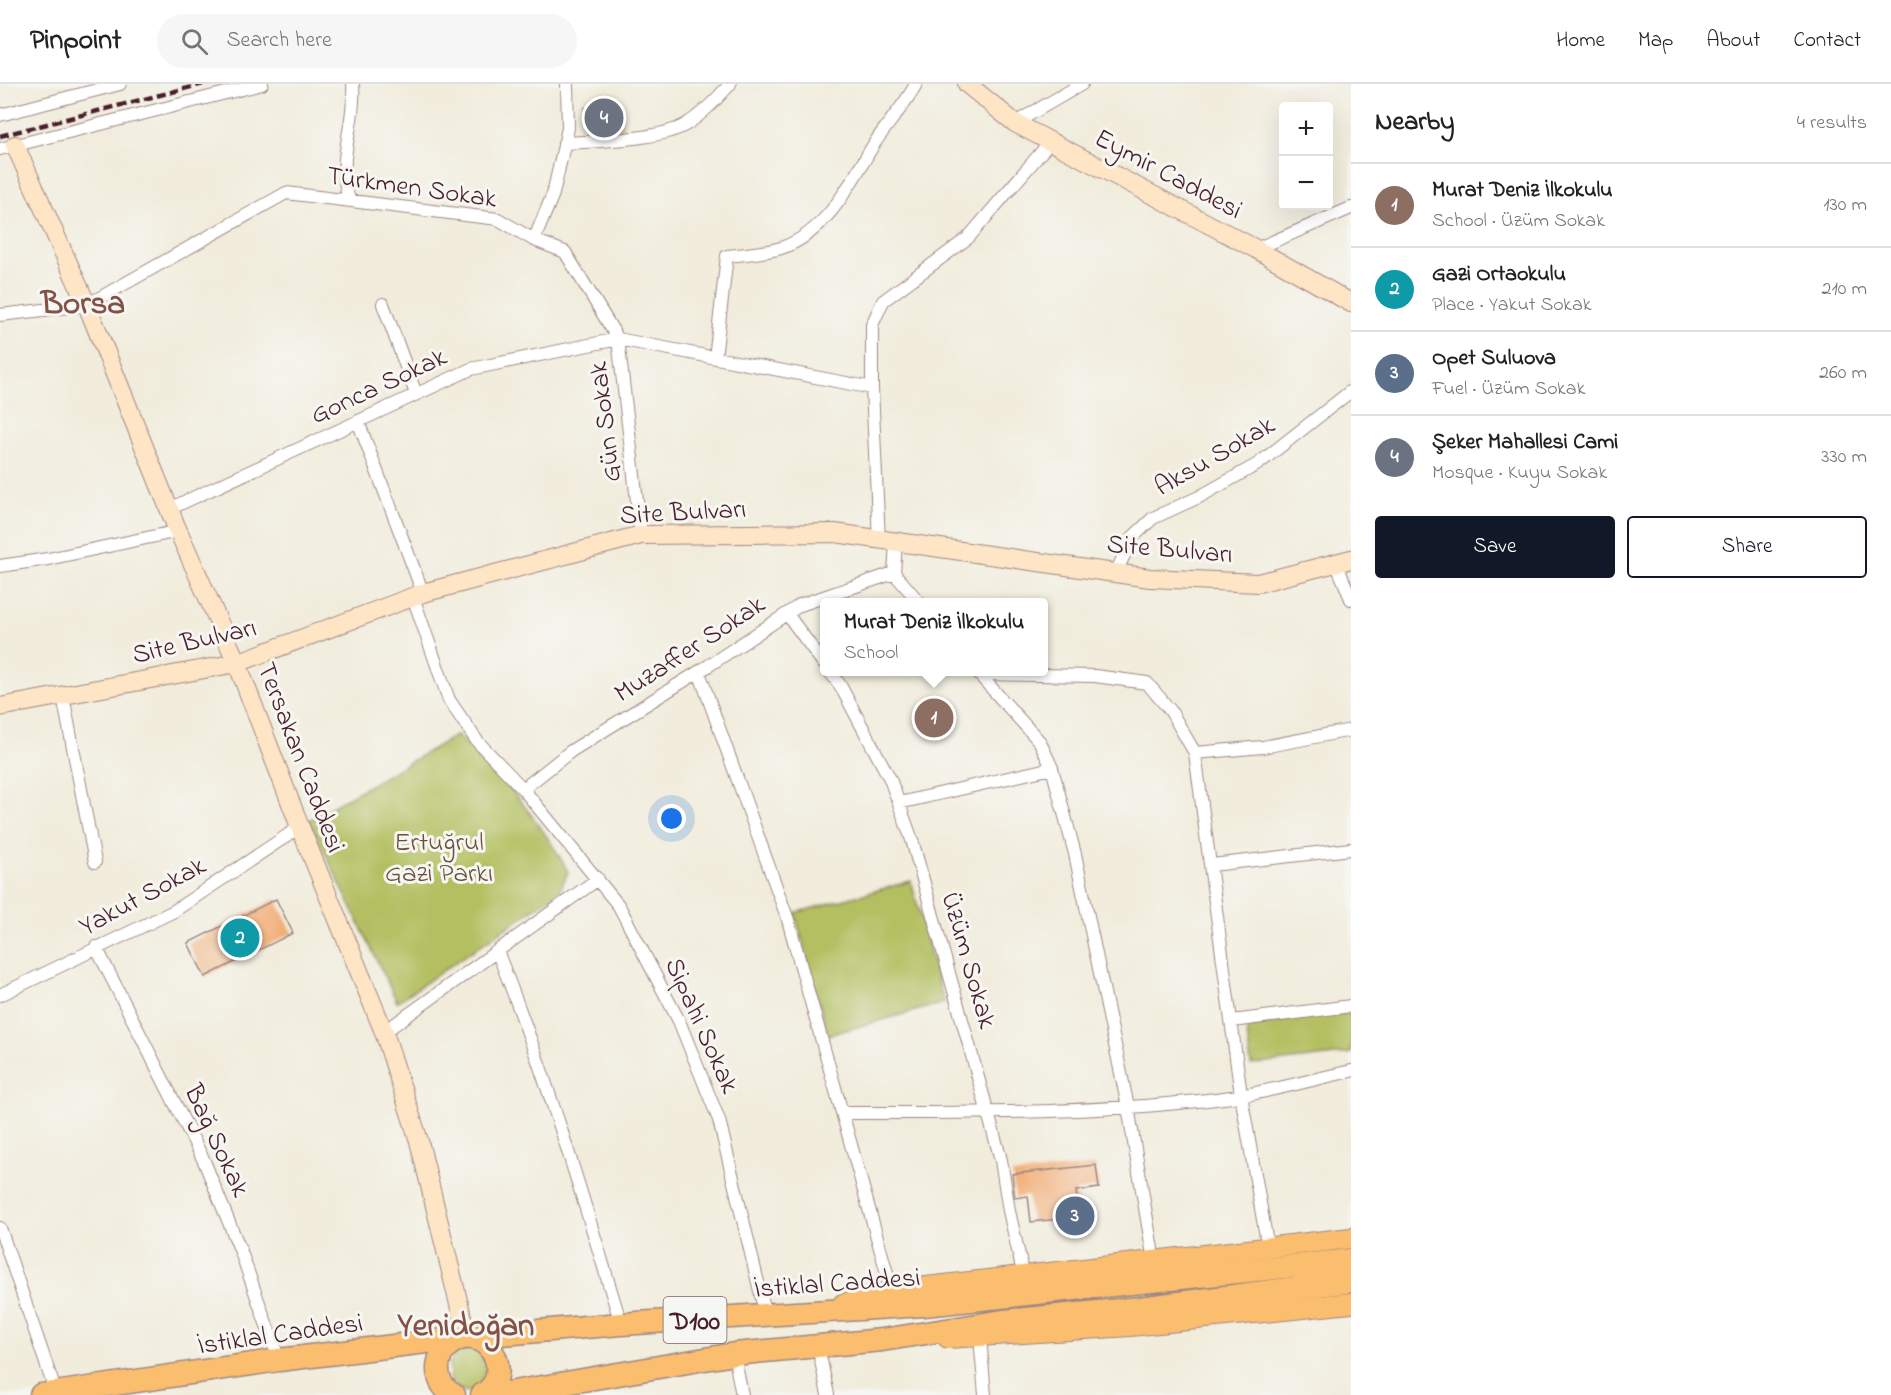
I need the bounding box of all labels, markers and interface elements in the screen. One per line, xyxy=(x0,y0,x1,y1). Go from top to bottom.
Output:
search box xyxy=(157,14,577,68)
text: Pinpoint xyxy=(30,21,121,62)
icon: search xyxy=(178,25,211,58)
text: Search here xyxy=(226,25,332,57)
text: Home xyxy=(1556,26,1605,56)
text: Map xyxy=(1638,26,1673,56)
text: About xyxy=(1706,26,1760,56)
text: Contact xyxy=(1793,26,1861,56)
pin: 4 xyxy=(584,96,624,141)
map controls xyxy=(1279,102,1333,210)
button: + xyxy=(1279,102,1333,156)
text: Nearby xyxy=(1375,104,1454,142)
text: 4 results xyxy=(1797,109,1867,138)
street label: Eymir Caddesi xyxy=(1087,120,1249,231)
button: − xyxy=(1279,156,1333,210)
street label: Türkmen Sokak xyxy=(324,157,499,220)
text: Murat Deniz İlkokulu xyxy=(1432,175,1613,207)
text: 1 xyxy=(1391,191,1398,220)
text: 130 m xyxy=(1823,191,1867,220)
text: School · Üzüm Sokak xyxy=(1432,207,1605,236)
text: Gazi Ortaokulu xyxy=(1432,259,1566,291)
text: 2 xyxy=(1390,275,1399,304)
text: 210 m xyxy=(1822,275,1867,304)
district label: Borsa xyxy=(39,281,125,329)
text: Place · Yakut Sokak xyxy=(1432,291,1591,320)
street label: Gonca Sokak xyxy=(304,339,454,436)
text: Opet Suluova xyxy=(1432,343,1556,375)
street label: Gün Sokak xyxy=(580,359,633,484)
text: 3 xyxy=(1390,359,1399,388)
text: 260 m xyxy=(1819,359,1867,388)
text: Fuel · Üzüm Sokak xyxy=(1432,375,1585,404)
street label: Aksu Sokak xyxy=(1148,407,1283,507)
text: Şeker Mahallesi Cami xyxy=(1432,427,1618,459)
text: 4 xyxy=(1390,443,1399,472)
text: 330 m xyxy=(1821,443,1867,472)
text: Mosque · Kuyu Sokak xyxy=(1432,459,1607,488)
street label: Site Bulvarı xyxy=(619,491,747,536)
button: Save xyxy=(1375,516,1615,578)
button: Share xyxy=(1627,516,1867,578)
street label: Site Bulvarı xyxy=(1105,526,1234,575)
street label: Muzaffer Sokak xyxy=(607,587,774,714)
popup xyxy=(820,598,1048,676)
text: Murat Deniz İlkokulu xyxy=(844,607,1024,639)
street label: Site Bulvarı xyxy=(129,609,261,676)
text: School xyxy=(844,639,898,668)
street label: Tersakan Caddesi xyxy=(245,657,354,859)
pin: 1 xyxy=(914,696,954,740)
your location xyxy=(657,804,686,833)
park label: Ertuğrul Gazi Parkı xyxy=(385,824,493,894)
street label: Yakut Sokak xyxy=(73,847,214,947)
street label: Üzüm Sokak xyxy=(930,888,1006,1034)
pin: 2 xyxy=(220,916,260,960)
street label: Sipahi Sokak xyxy=(653,952,748,1100)
street label: Bağ Sokak xyxy=(172,1077,259,1204)
pin: 3 xyxy=(1056,1194,1094,1238)
street label: İstiklal Caddesi xyxy=(753,1259,922,1310)
road number: D100 xyxy=(664,1297,726,1343)
district label: Yenidoğan xyxy=(397,1303,534,1352)
street label: İstiklal Caddesi xyxy=(195,1305,366,1366)

